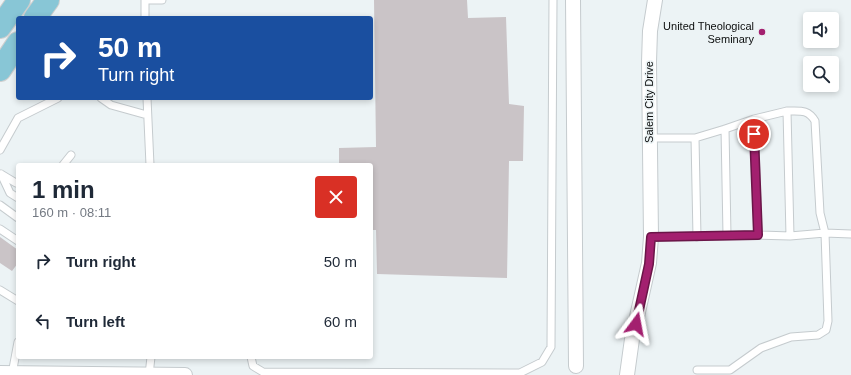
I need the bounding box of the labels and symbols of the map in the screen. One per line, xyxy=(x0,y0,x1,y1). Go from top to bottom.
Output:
place label: United Theological Seminary xyxy=(663,20,754,45)
marker: United Theological Seminary xyxy=(757,27,767,37)
street label: Salem City Drive xyxy=(643,61,655,143)
pin xyxy=(737,117,771,151)
position arrow xyxy=(615,303,657,345)

